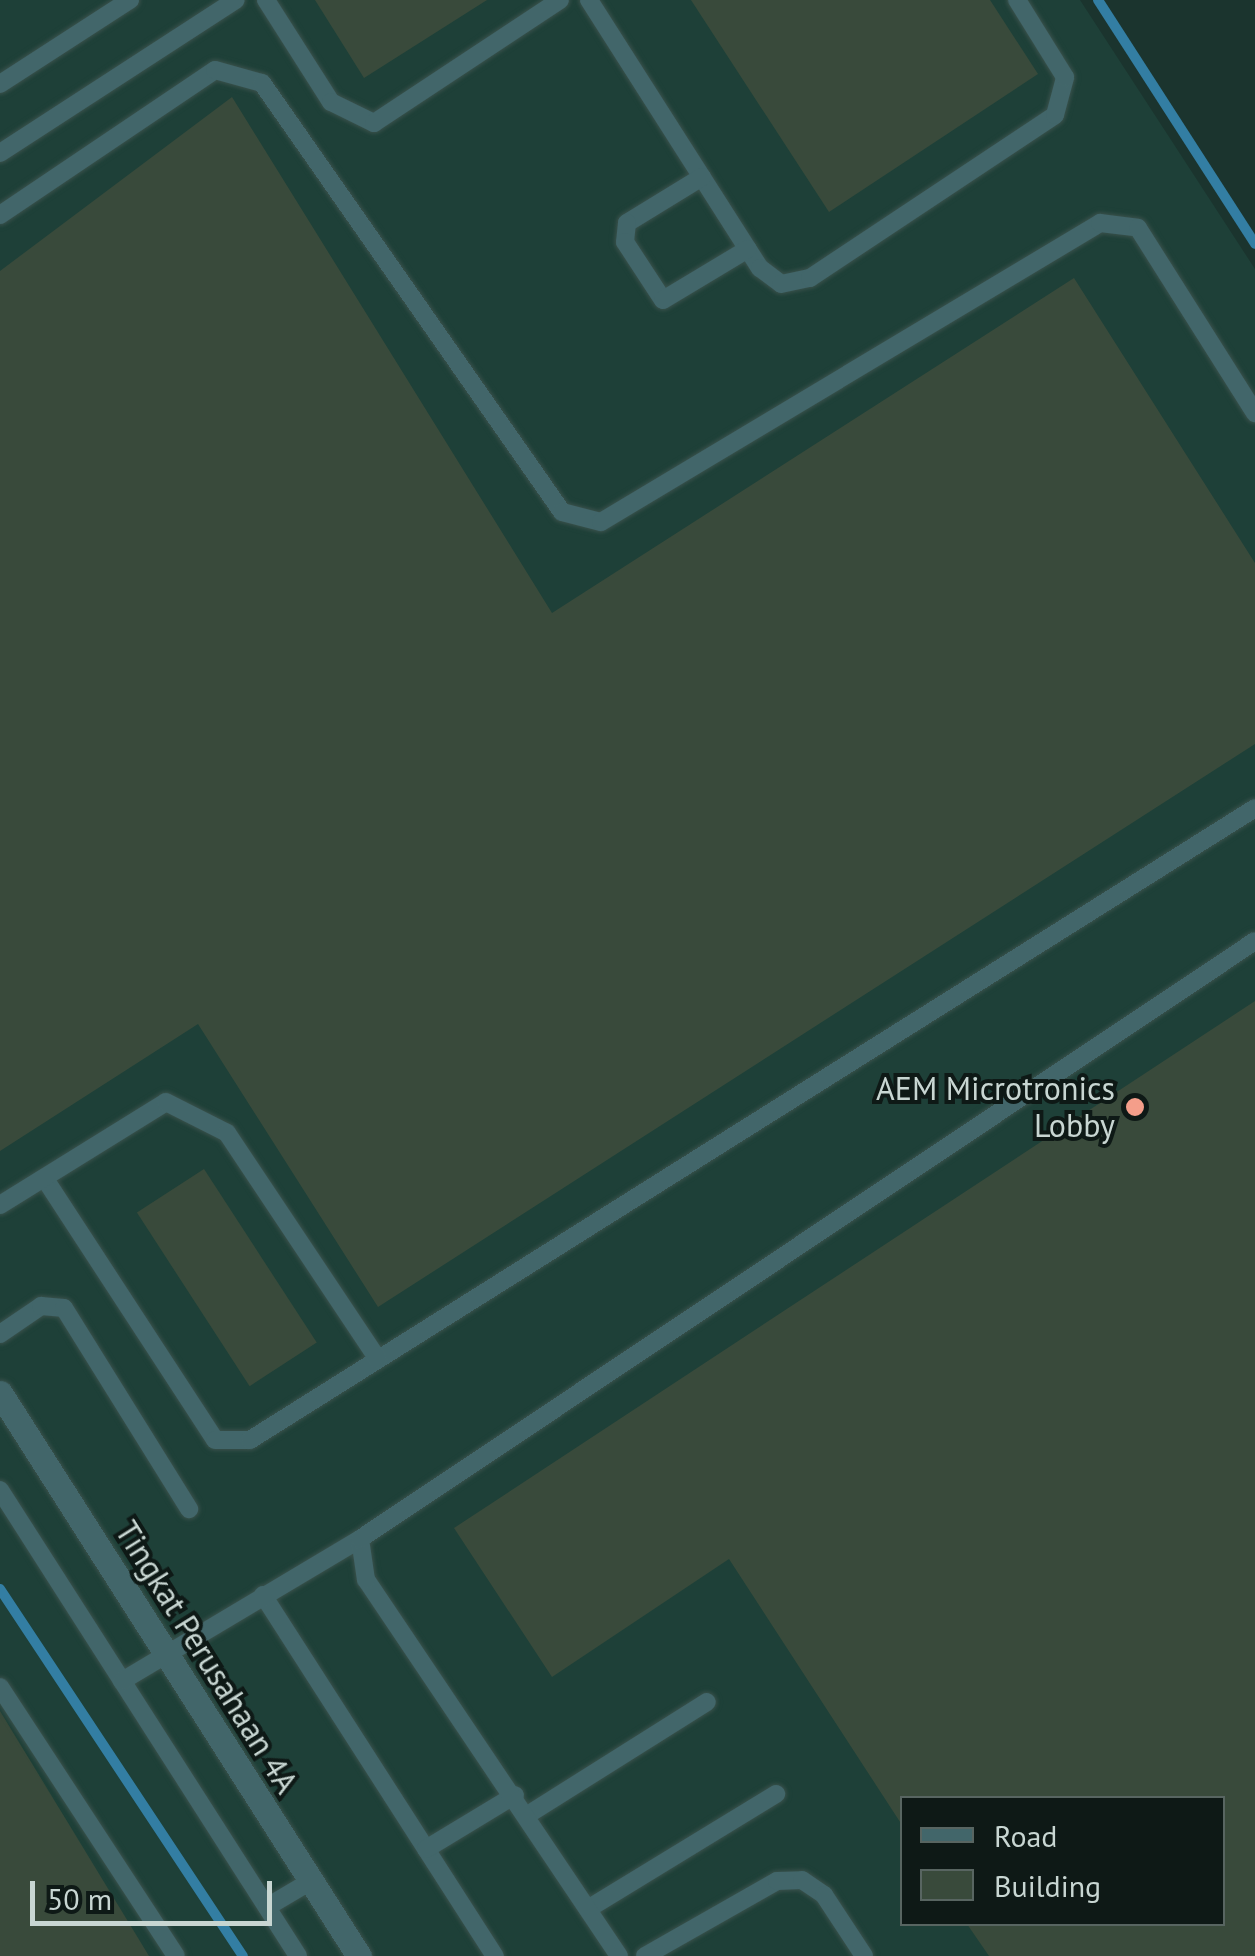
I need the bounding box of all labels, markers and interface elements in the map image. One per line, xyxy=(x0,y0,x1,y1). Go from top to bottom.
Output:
place label: AEM Microtronics Lobby xyxy=(876,1070,1115,1145)
marker: AEM Microtronics Lobby xyxy=(1124,1096,1146,1118)
street label: Tingkat Perusahaan 4A xyxy=(108,1514,306,1800)
legend xyxy=(900,1796,1225,1926)
text: Road xyxy=(994,1816,1058,1855)
scale bar xyxy=(35,1861,278,1923)
text: Building xyxy=(994,1866,1101,1905)
text: 50 m xyxy=(47,1879,112,1918)

